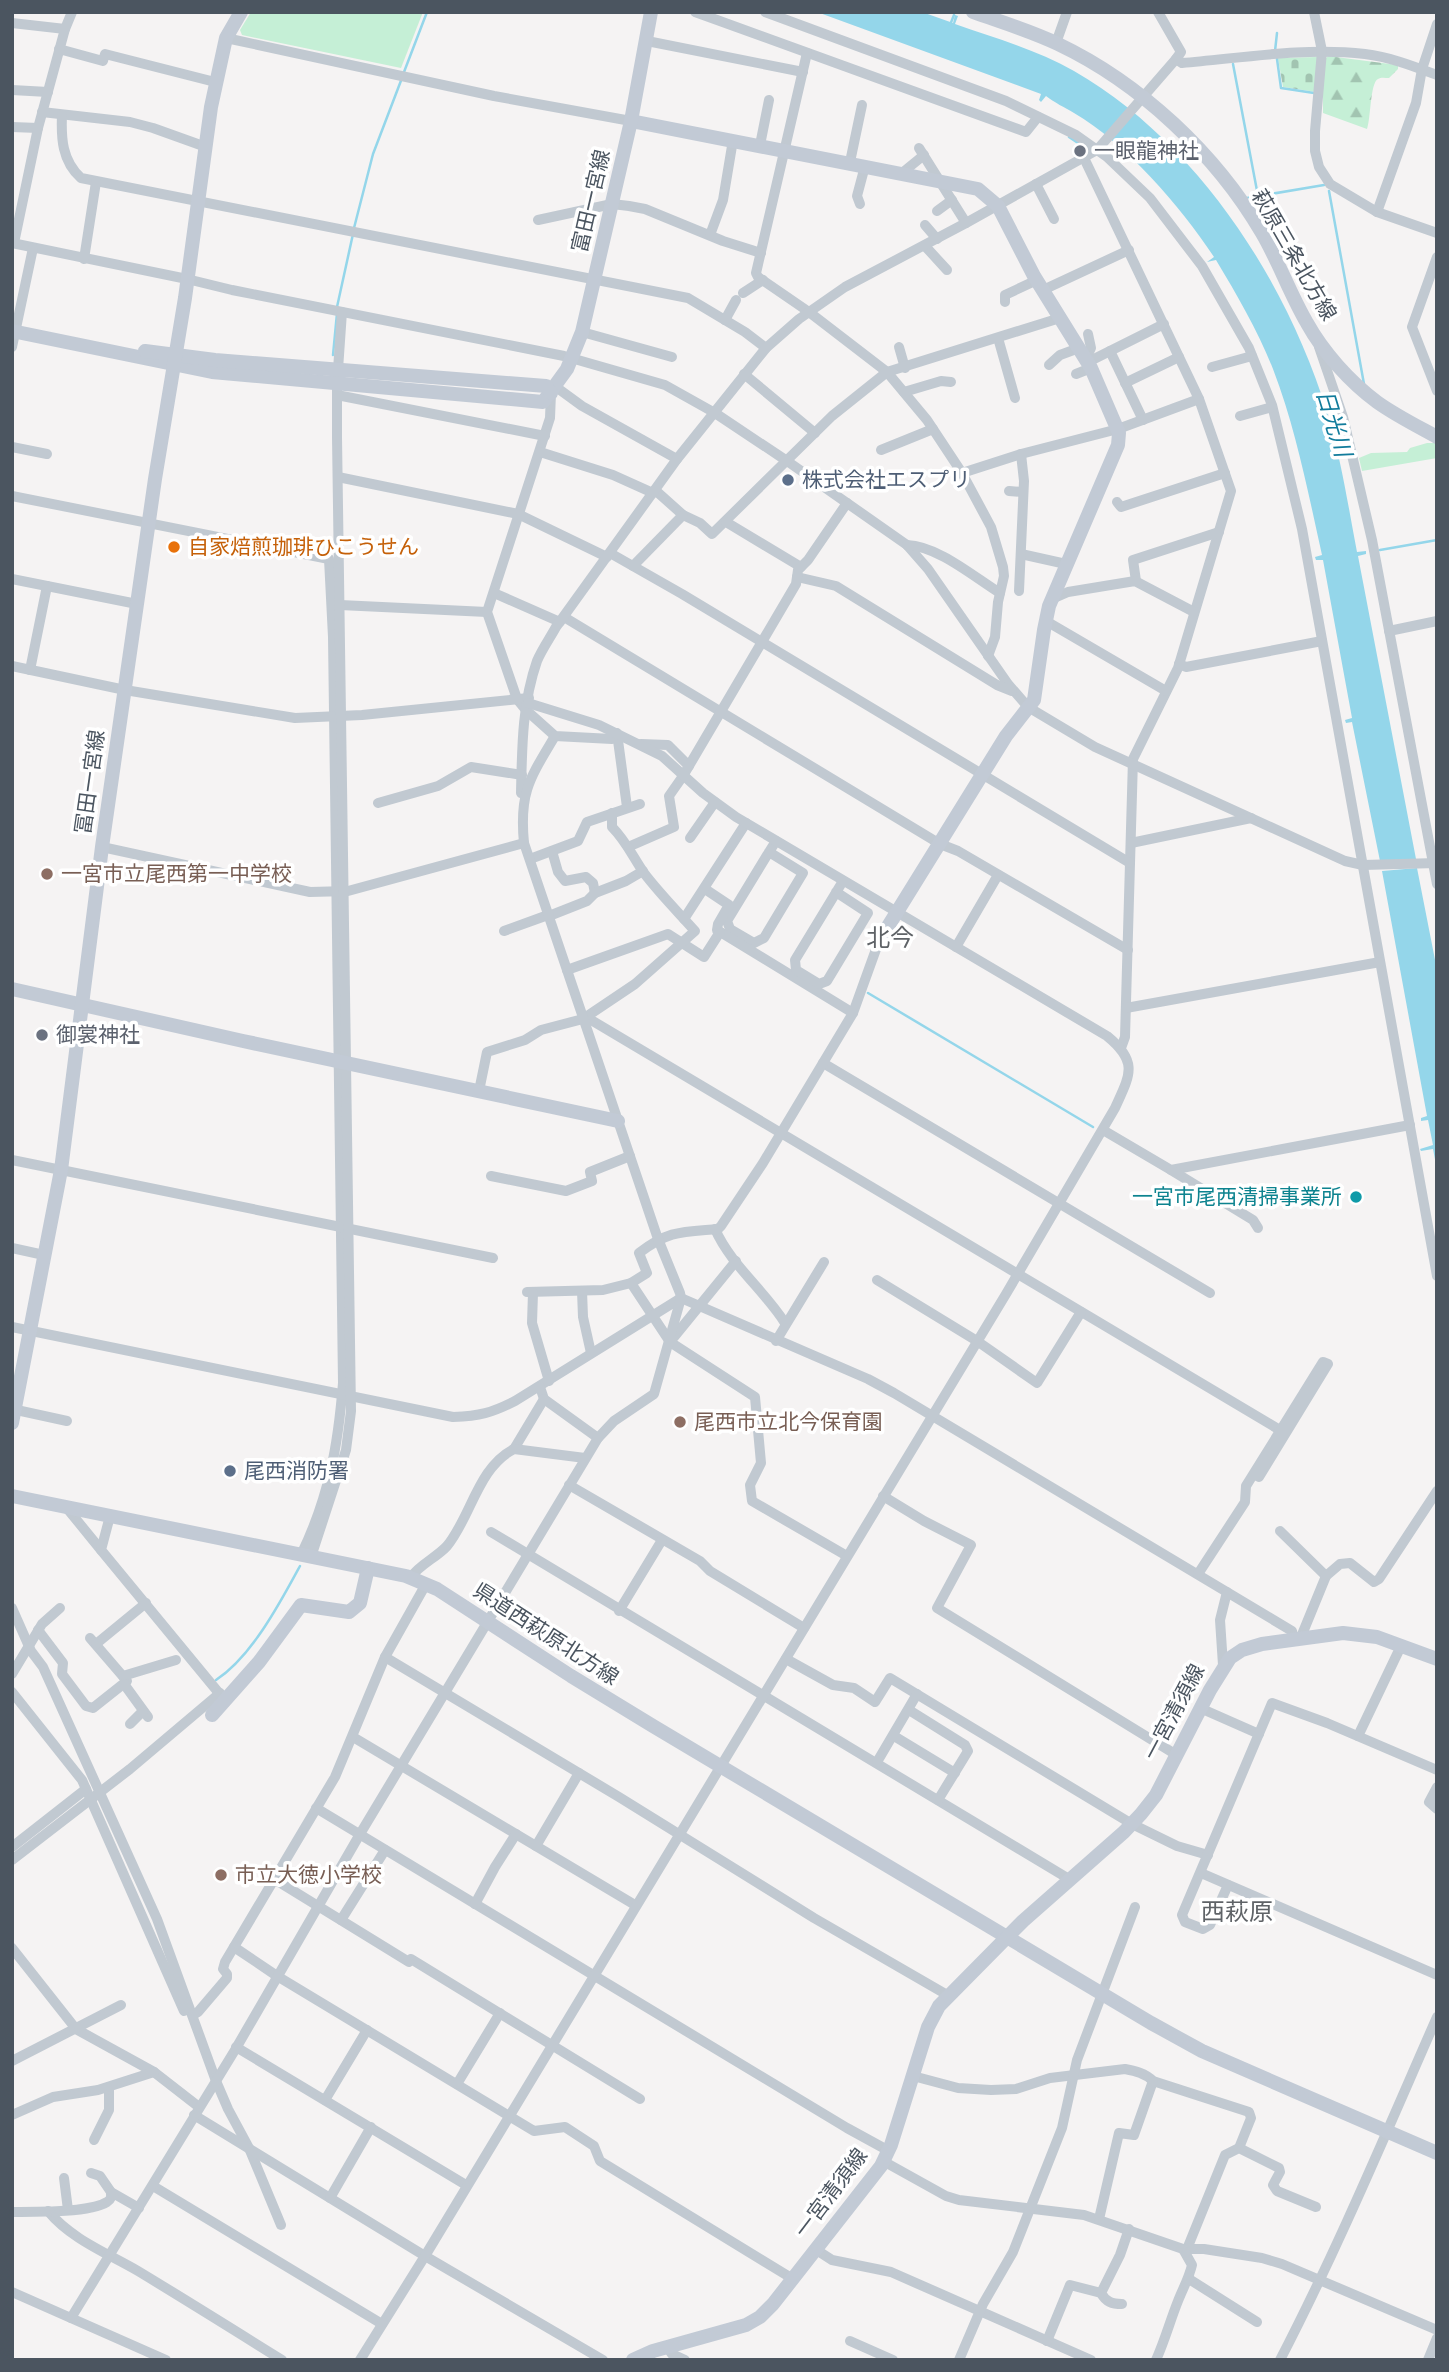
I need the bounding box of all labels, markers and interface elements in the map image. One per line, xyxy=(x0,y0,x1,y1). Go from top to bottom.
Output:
place label: 一眼龍神社 xyxy=(1094,138,1199,162)
marker: 一眼龍神社 xyxy=(1072,143,1088,159)
street label: 富田一宮線 xyxy=(567,147,614,255)
street label: 萩原三条北方線 xyxy=(1248,185,1342,324)
water label: 日光川 xyxy=(1312,386,1357,462)
place label: 株式会社エスプリ xyxy=(802,467,970,491)
marker: 株式会社エスプリ xyxy=(780,472,796,488)
place label: 自家焙煎珈琲ひこうせん xyxy=(188,534,419,558)
marker: 自家焙煎珈琲ひこうせん xyxy=(166,539,182,555)
street label: 冨田一宮線 xyxy=(70,728,108,836)
place label: 一宮市立尾西第一中学校 xyxy=(61,861,292,885)
marker: 一宮市立尾西第一中学校 xyxy=(39,866,55,882)
district label: 北今 xyxy=(866,924,914,951)
place label: 御裳神社 xyxy=(56,1022,140,1046)
marker: 御裳神社 xyxy=(34,1027,50,1043)
place label: 一宮市尾西清掃事業所 xyxy=(1132,1184,1342,1208)
marker: 一宮市尾西清掃事業所 xyxy=(1348,1189,1364,1205)
place label: 尾西市立北今保育園 xyxy=(694,1409,883,1433)
marker: 尾西市立北今保育園 xyxy=(672,1414,688,1430)
place label: 尾西消防署 xyxy=(244,1458,349,1482)
marker: 尾西消防署 xyxy=(222,1463,238,1479)
street label: 県道西萩原北方線 xyxy=(470,1577,624,1689)
street label: 一宮清須線 xyxy=(1138,1660,1208,1764)
place label: 市立大徳小学校 xyxy=(235,1862,382,1886)
marker: 市立大徳小学校 xyxy=(213,1867,229,1883)
district label: 西萩原 xyxy=(1201,1898,1273,1925)
street label: 一宮清須線 xyxy=(789,2143,871,2242)

